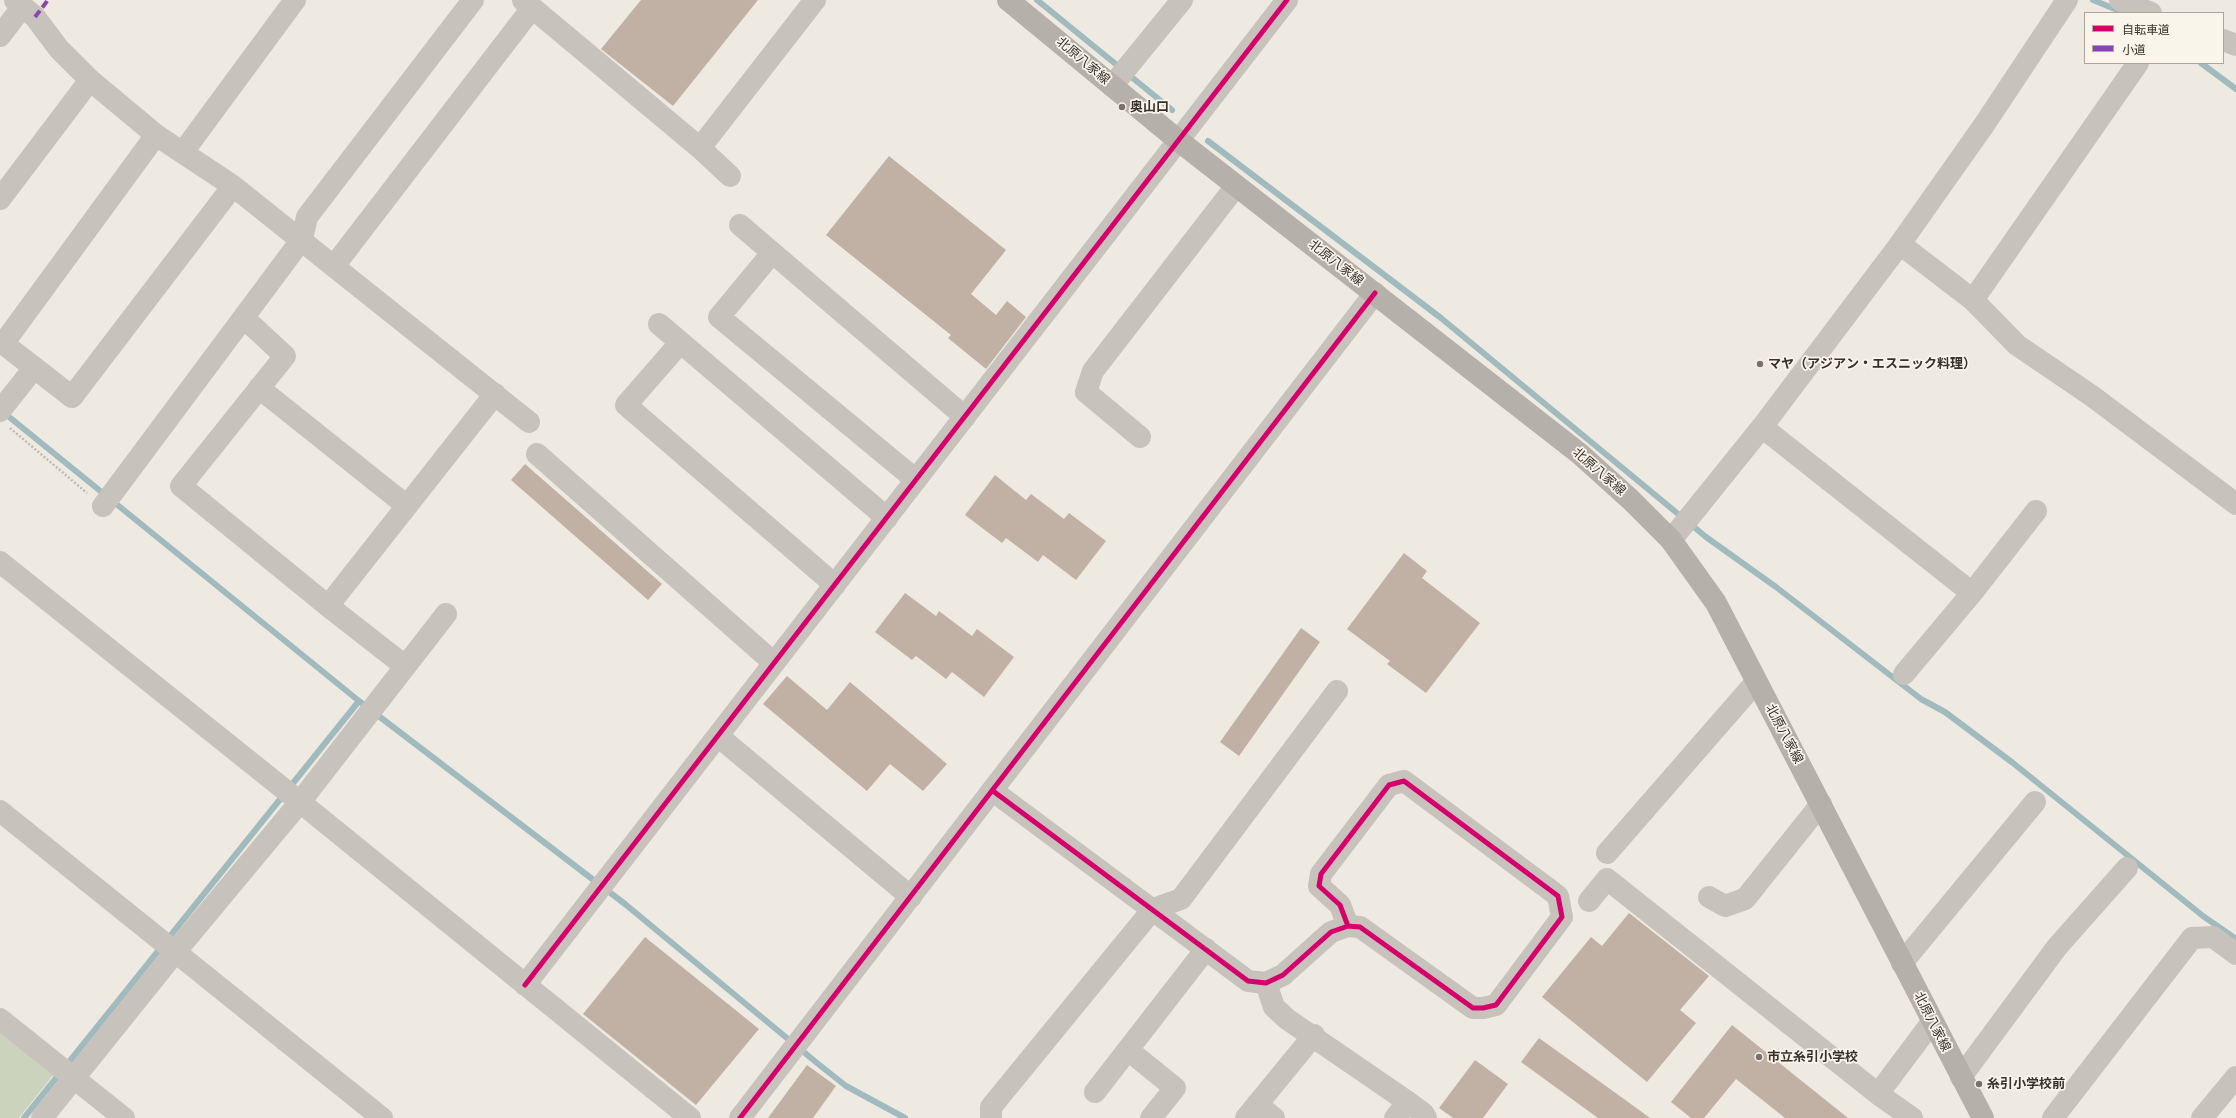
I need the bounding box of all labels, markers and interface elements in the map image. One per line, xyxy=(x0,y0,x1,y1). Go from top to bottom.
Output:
legend xyxy=(2084,12,2224,64)
text: 自転車道 xyxy=(2122,23,2170,37)
street label: 北原八家線 xyxy=(1053,34,1113,88)
text: 小道 xyxy=(2122,43,2146,57)
place label: 奥山口 xyxy=(1130,99,1169,115)
marker: 奥山口 xyxy=(1117,102,1127,112)
street label: 北原八家線 xyxy=(1306,237,1366,289)
place label: マヤ（アジアン・エスニック料理） xyxy=(1768,356,1976,372)
marker: マヤ（アジアン・エスニック料理） xyxy=(1755,359,1765,369)
street label: 北原八家線 xyxy=(1569,445,1629,499)
street label: 北原八家線 xyxy=(1762,702,1806,766)
street label: 北原八家線 xyxy=(1910,990,1954,1054)
place label: 市立糸引小学校 xyxy=(1767,1049,1858,1065)
marker: 市立糸引小学校 xyxy=(1754,1052,1764,1062)
place label: 糸引小学校前 xyxy=(1987,1076,2065,1092)
marker: 糸引小学校前 xyxy=(1974,1079,1984,1089)

